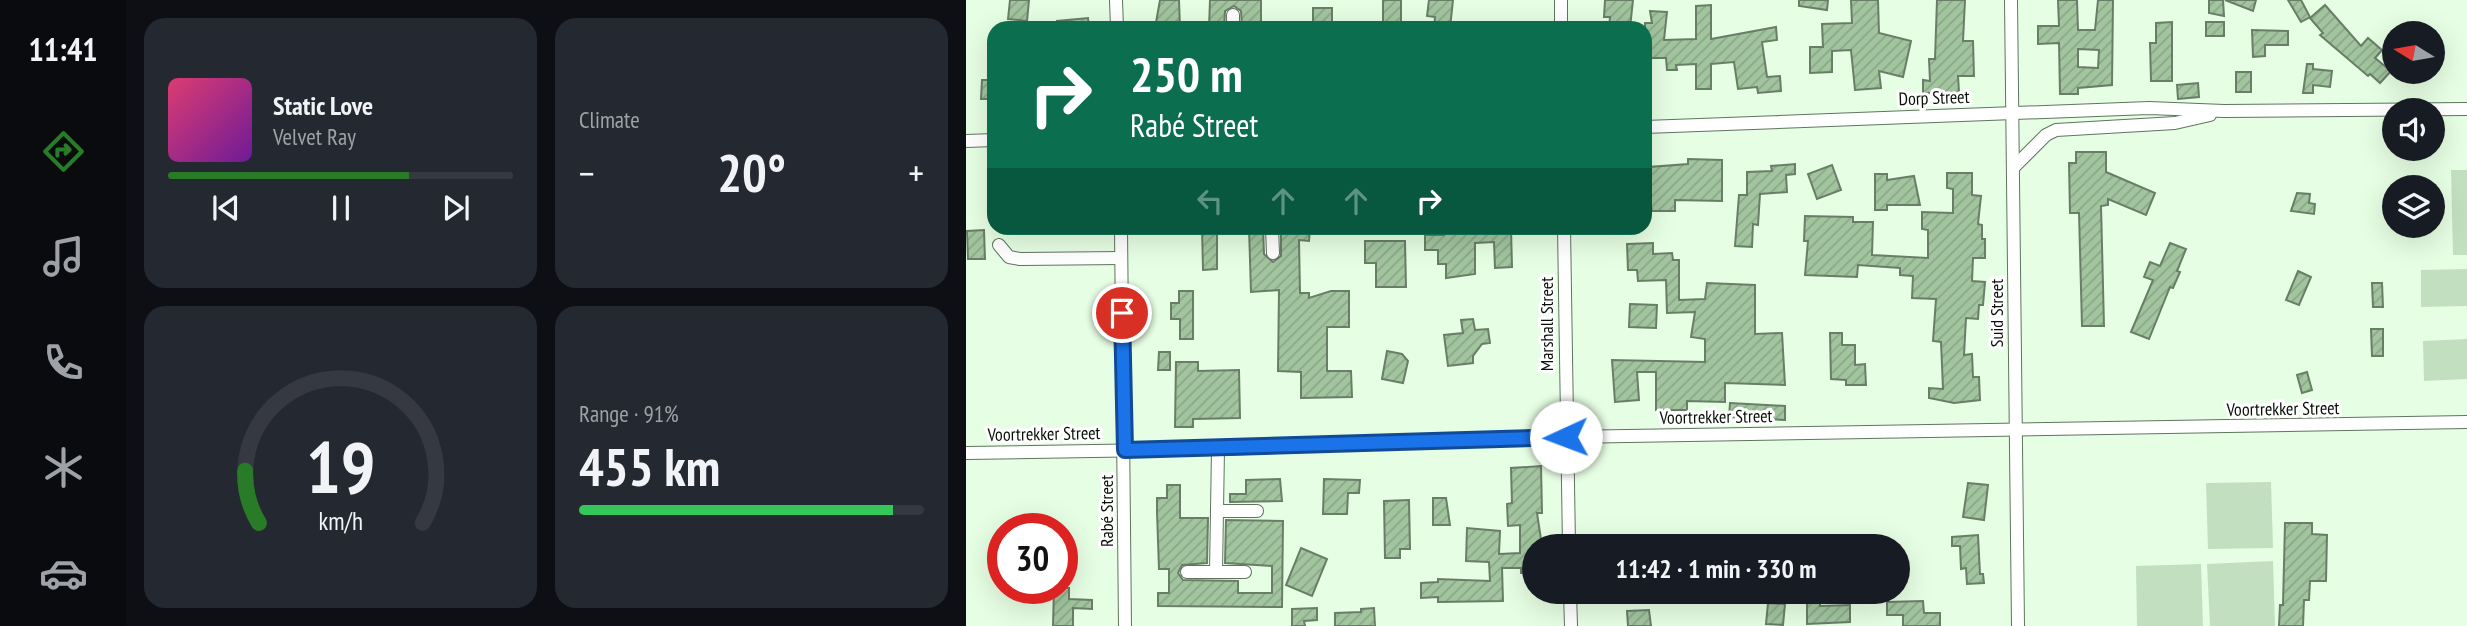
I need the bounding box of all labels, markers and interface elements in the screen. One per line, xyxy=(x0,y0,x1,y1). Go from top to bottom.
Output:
north arrow xyxy=(2382,21,2445,84)
map controls xyxy=(2382,21,2445,238)
text: 11:41 xyxy=(28,28,98,70)
text: 250 m xyxy=(1130,42,1243,106)
icon: right xyxy=(1015,49,1106,140)
street label: Dorp Street xyxy=(1898,85,1970,110)
text: Static Love xyxy=(273,89,373,122)
button: sound xyxy=(2382,98,2445,161)
text: Rabé Street xyxy=(1130,104,1258,146)
text: Climate xyxy=(579,105,640,134)
text: Velvet Ray xyxy=(273,122,356,151)
icon: directions xyxy=(39,127,88,176)
text: 20° xyxy=(717,139,786,206)
text: − xyxy=(579,148,595,197)
text: + xyxy=(908,148,924,197)
button: layers xyxy=(2382,175,2445,238)
icon: left xyxy=(1191,182,1229,220)
icon: ahead xyxy=(1264,182,1302,220)
icon: ahead xyxy=(1337,182,1375,220)
icon: right xyxy=(1410,182,1448,220)
icon: previous xyxy=(207,189,245,227)
icon: pause xyxy=(322,189,360,227)
icon: next xyxy=(437,189,475,227)
icon: music xyxy=(39,232,88,281)
street label: Marshall Street xyxy=(1535,277,1558,371)
street label: Suid Street xyxy=(1985,279,2008,347)
pin xyxy=(1092,283,1152,343)
icon: arrive xyxy=(1103,294,1141,332)
icon: phone xyxy=(39,338,88,387)
street label: Voortrekker Street xyxy=(2225,396,2340,421)
text: Range · 91% xyxy=(579,399,679,428)
position arrow xyxy=(1529,400,1603,474)
street label: Voortrekker Street xyxy=(1658,404,1773,429)
text: 19 xyxy=(306,419,375,513)
street label: Voortrekker Street xyxy=(986,421,1101,446)
text: 455 km xyxy=(579,433,720,500)
icon: climate xyxy=(39,443,88,492)
street label: Rabé Street xyxy=(1095,475,1118,547)
text: km/h xyxy=(318,505,363,537)
speed limit sign: 30 xyxy=(987,513,1078,604)
icon: car xyxy=(39,549,88,598)
text: 11:42 · 1 min · 330 m xyxy=(1616,552,1816,585)

